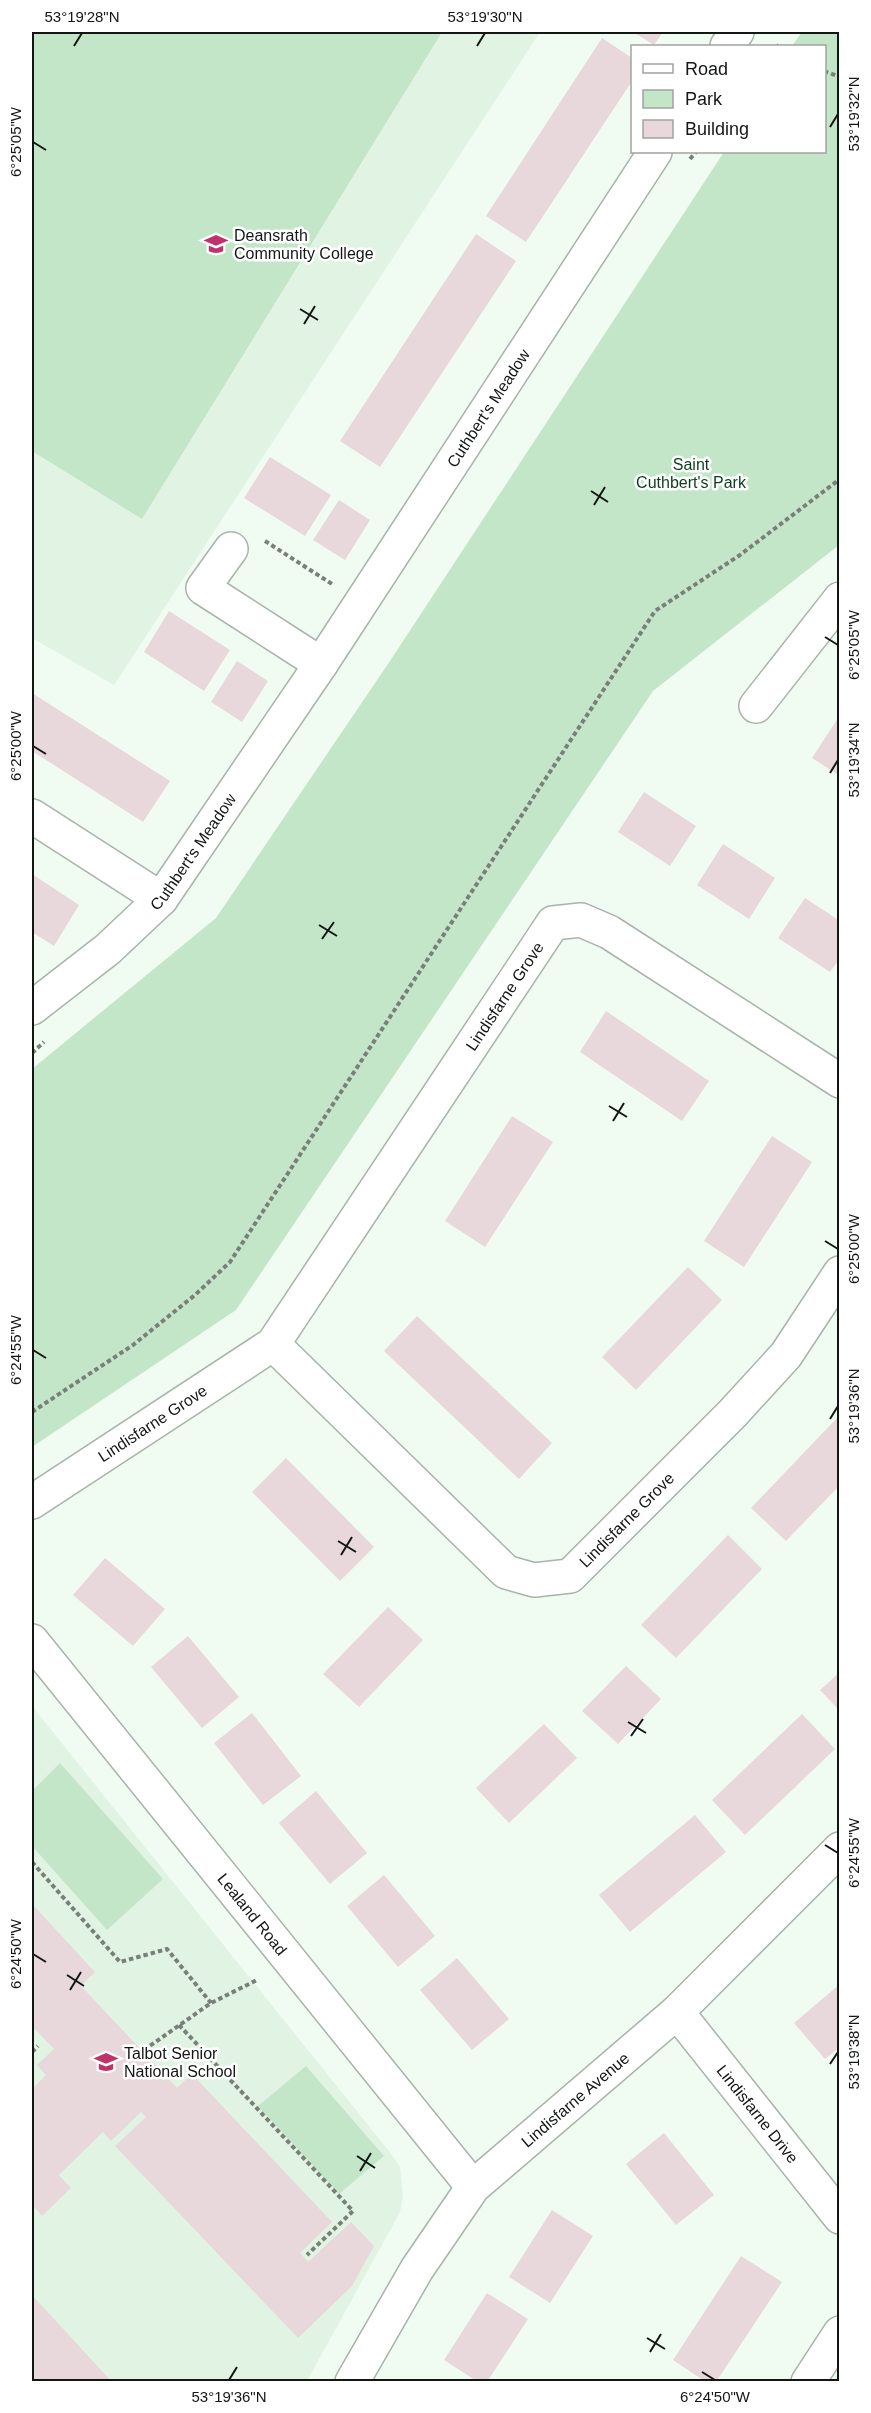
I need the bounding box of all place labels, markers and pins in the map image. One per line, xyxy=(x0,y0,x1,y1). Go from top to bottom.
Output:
place label: Deansrath Community College xyxy=(234,227,374,262)
school or university icon: Deansrath Community College xyxy=(203,231,229,257)
place label: Talbot Senior National School xyxy=(124,2045,236,2080)
school or university icon: Talbot Senior National School xyxy=(93,2049,119,2075)

